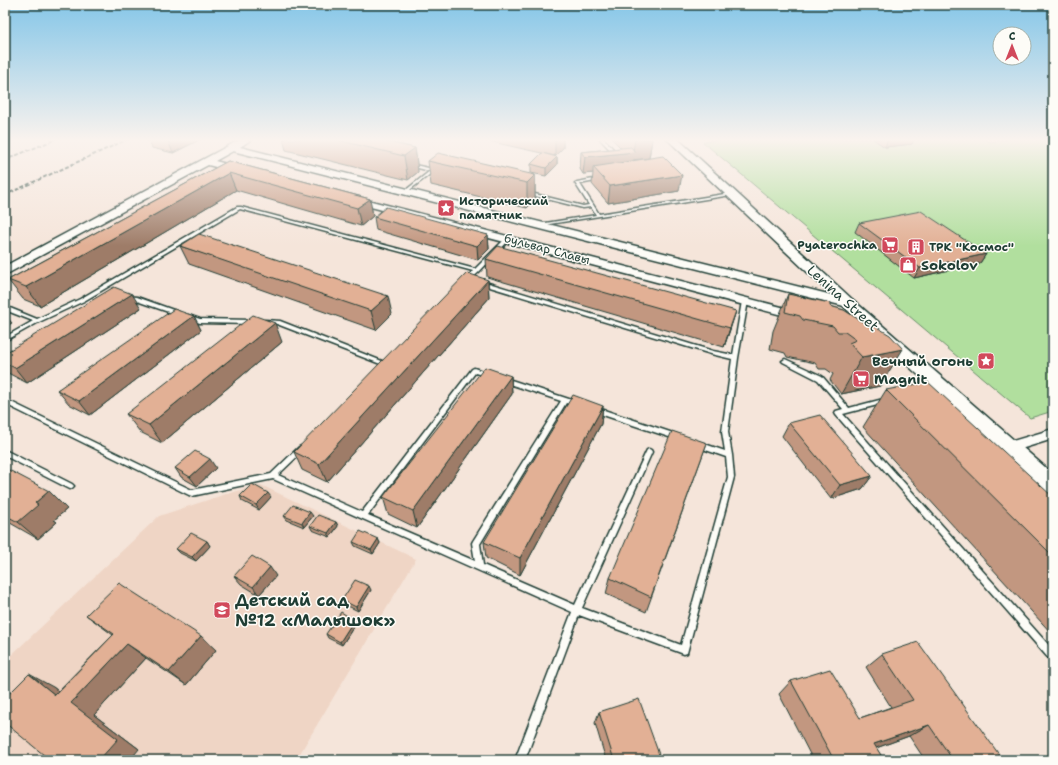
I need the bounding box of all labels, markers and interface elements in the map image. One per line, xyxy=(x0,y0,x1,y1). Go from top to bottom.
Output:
north arrow xyxy=(992,26,1032,66)
text: С xyxy=(1009,29,1016,44)
place label: Исторический памятник xyxy=(459,193,549,223)
place icon: Исторический памятник xyxy=(436,198,456,218)
street label: бульвар Славы xyxy=(502,230,592,268)
supermarket icon: Pyaterochka xyxy=(880,235,900,255)
place label: Pyaterochka xyxy=(797,237,878,253)
building icon: ТРК "Космос" xyxy=(906,237,926,257)
place label: ТРК "Космос" xyxy=(929,239,1014,255)
shop icon: Sokolov xyxy=(898,255,918,275)
place label: Sokolov xyxy=(921,256,978,274)
street label: Lenina Street xyxy=(803,261,883,335)
place icon: Вечный огонь xyxy=(976,351,996,371)
place label: Вечный огонь xyxy=(872,352,973,370)
supermarket icon: Magnit xyxy=(851,369,871,389)
place label: Magnit xyxy=(874,370,928,388)
place label: Детский сад №12 «Малышок» xyxy=(235,589,396,631)
school or university icon: Детский сад №12 «Малышок» xyxy=(212,600,232,620)

